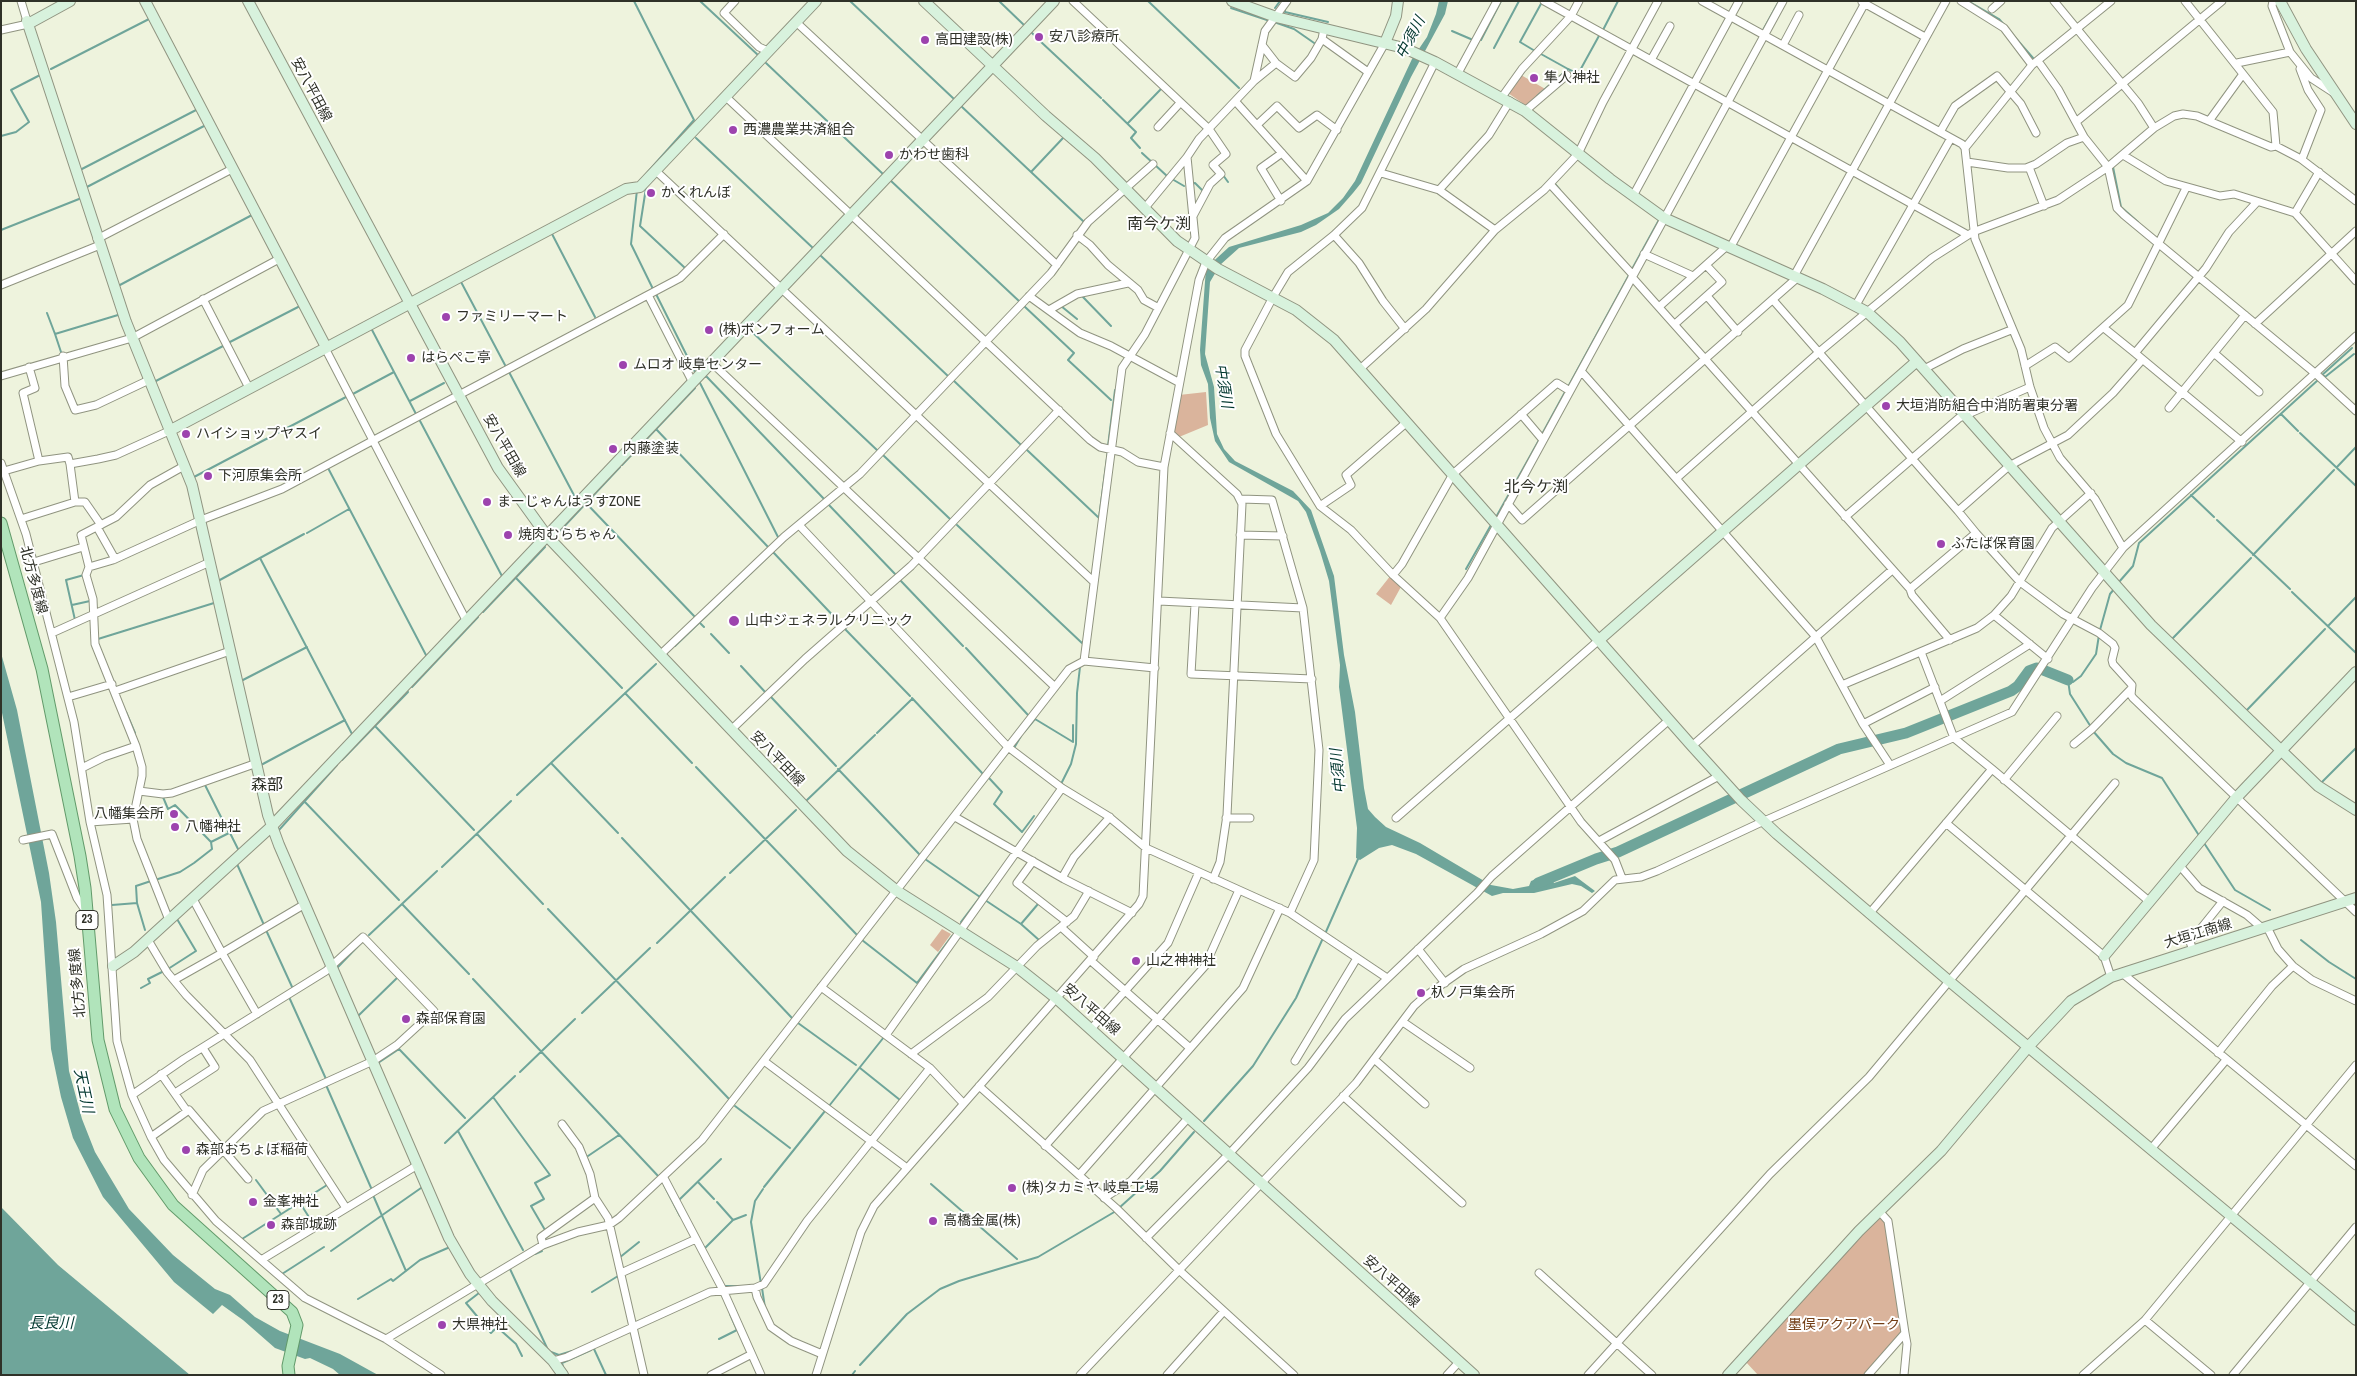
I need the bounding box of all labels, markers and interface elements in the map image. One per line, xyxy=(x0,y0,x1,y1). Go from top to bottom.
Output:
water label: 中須川 xyxy=(1392,14,1430,62)
place label: 安八診療所 xyxy=(1049,29,1119,45)
marker: 安八診療所 xyxy=(1033,31,1045,43)
place label: 高田建設(株) xyxy=(935,32,1013,48)
marker: 高田建設(株) xyxy=(919,34,931,46)
street label: 安八平田線 xyxy=(287,55,335,125)
place label: 隼人神社 xyxy=(1544,70,1600,86)
marker: 隼人神社 xyxy=(1528,72,1540,84)
place label: 西濃農業共済組合 xyxy=(743,122,855,138)
marker: 西濃農業共済組合 xyxy=(727,124,739,136)
place label: かわせ歯科 xyxy=(899,147,969,163)
marker: かわせ歯科 xyxy=(883,149,895,161)
place label: かくれんぼ xyxy=(661,185,731,201)
marker: かくれんぼ xyxy=(645,187,657,199)
district label: 南今ケ渕 xyxy=(1127,215,1191,235)
place label: ファミリーマート xyxy=(456,309,568,325)
marker: ファミリーマート xyxy=(440,311,452,323)
place label: (株)ボンフォーム xyxy=(719,322,825,338)
marker: (株)ボンフォーム xyxy=(703,324,715,336)
place label: はらぺこ亭 xyxy=(421,350,491,366)
marker: はらぺこ亭 xyxy=(405,352,417,364)
place label: ムロオ 岐阜センター xyxy=(633,357,762,373)
marker: ムロオ 岐阜センター xyxy=(617,359,629,371)
water label: 中須川 xyxy=(1211,362,1235,410)
place label: 大垣消防組合中消防署東分署 xyxy=(1896,398,2078,414)
marker: 大垣消防組合中消防署東分署 xyxy=(1880,400,1892,412)
street label: 安八平田線 xyxy=(479,411,529,481)
place label: ハイショップヤスイ xyxy=(196,426,322,442)
marker: ハイショップヤスイ xyxy=(180,428,192,440)
place label: 内藤塗装 xyxy=(623,441,679,457)
marker: 内藤塗装 xyxy=(607,443,619,455)
place label: 下河原集会所 xyxy=(218,468,302,484)
marker: 下河原集会所 xyxy=(202,470,214,482)
district label: 北今ケ渕 xyxy=(1504,478,1568,498)
place label: まーじゃんはうすZONE xyxy=(497,494,641,510)
marker: まーじゃんはうすZONE xyxy=(481,496,493,508)
place label: 焼肉むらちゃん xyxy=(518,527,616,543)
marker: 焼肉むらちゃん xyxy=(502,529,514,541)
place label: ふたば保育園 xyxy=(1951,536,2035,552)
marker: ふたば保育園 xyxy=(1935,538,1947,550)
street label: 北方多度線 xyxy=(16,544,50,616)
place label: 山中ジェネラルクリニック xyxy=(745,613,913,629)
marker: 山中ジェネラルクリニック xyxy=(727,614,741,628)
street label: 安八平田線 xyxy=(747,728,807,790)
water label: 中須川 xyxy=(1328,748,1350,794)
district label: 森部 xyxy=(251,776,283,796)
place label: 八幡集会所 xyxy=(94,806,164,822)
marker: 八幡集会所 xyxy=(168,808,180,820)
place label: 八幡神社 xyxy=(185,819,241,835)
marker: 八幡神社 xyxy=(169,821,181,833)
road number: 23 xyxy=(76,910,98,930)
street label: 大垣江南線 xyxy=(2162,916,2234,952)
street label: 北方多度線 xyxy=(67,947,89,1019)
place label: 山之神神社 xyxy=(1146,953,1216,969)
marker: 山之神神社 xyxy=(1130,955,1142,967)
street label: 安八平田線 xyxy=(1059,981,1123,1039)
place label: 杁ノ戸集会所 xyxy=(1431,985,1515,1001)
marker: 杁ノ戸集会所 xyxy=(1415,987,1427,999)
place label: 森部保育園 xyxy=(416,1011,486,1027)
marker: 森部保育園 xyxy=(400,1013,412,1025)
water label: 天王川 xyxy=(70,1067,96,1115)
place label: 森部おちょぼ稲荷 xyxy=(196,1142,308,1158)
marker: 森部おちょぼ稲荷 xyxy=(180,1144,192,1156)
place label: (株)タカミヤ 岐阜工場 xyxy=(1022,1180,1159,1196)
marker: (株)タカミヤ 岐阜工場 xyxy=(1006,1182,1018,1194)
place label: 金峯神社 xyxy=(263,1194,319,1210)
marker: 金峯神社 xyxy=(247,1196,259,1208)
place label: 高橋金属(株) xyxy=(943,1213,1021,1229)
marker: 高橋金属(株) xyxy=(927,1215,939,1227)
place label: 森部城跡 xyxy=(281,1217,337,1233)
marker: 森部城跡 xyxy=(265,1219,277,1231)
street label: 安八平田線 xyxy=(1359,1252,1423,1312)
road number: 23 xyxy=(267,1290,289,1310)
water label: 長良川 xyxy=(29,1315,73,1333)
place label: 大県神社 xyxy=(452,1317,508,1333)
park label: 墨俣アクアパーク xyxy=(1788,1317,1900,1333)
marker: 大県神社 xyxy=(436,1319,448,1331)

